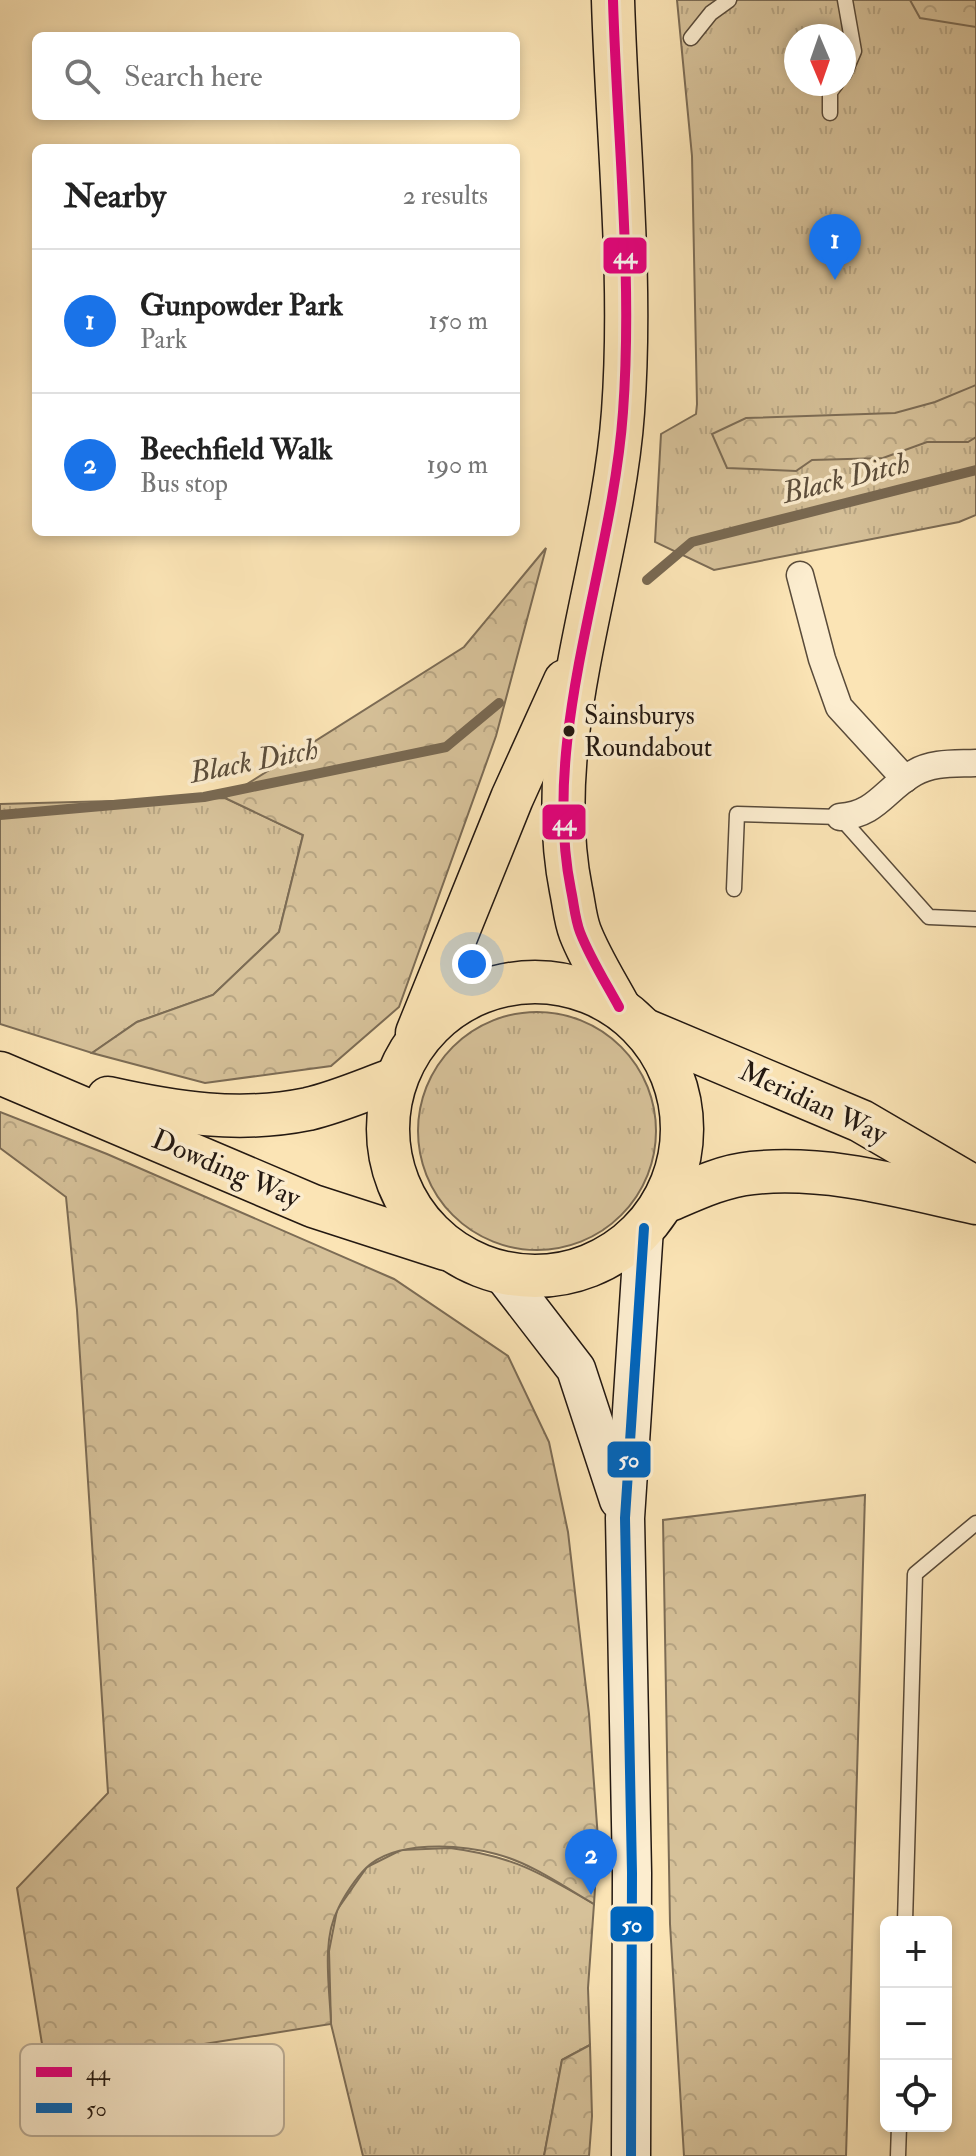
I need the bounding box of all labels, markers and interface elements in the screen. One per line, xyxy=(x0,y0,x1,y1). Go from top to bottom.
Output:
north arrow xyxy=(784,24,856,96)
search box xyxy=(32,32,520,120)
icon: search xyxy=(60,54,104,98)
text: Search here xyxy=(124,58,263,95)
text: Nearby xyxy=(64,175,166,218)
text: 2 results xyxy=(403,180,488,212)
pin: 1 xyxy=(809,214,861,280)
line badge: 44 xyxy=(602,236,648,275)
text: 44 xyxy=(612,242,639,270)
text: Gunpowder Park xyxy=(140,287,343,324)
text: 1 xyxy=(85,305,95,337)
text: 150 m xyxy=(429,305,488,337)
text: Park xyxy=(140,324,187,356)
text: Beechfield Walk xyxy=(140,431,333,468)
water label: Black Ditch xyxy=(776,444,914,512)
text: 2 xyxy=(83,449,97,481)
text: 190 m xyxy=(427,449,488,481)
text: Bus stop xyxy=(140,468,228,500)
place label: Sainsburys Roundabout xyxy=(584,700,712,764)
marker: Sainsburys Roundabout xyxy=(561,723,577,739)
water label: Black Ditch xyxy=(185,730,321,792)
line badge: 44 xyxy=(541,803,587,841)
text: 44 xyxy=(551,809,578,837)
your location xyxy=(452,944,492,984)
street label: Meridian Way xyxy=(734,1054,893,1153)
street label: Dowding Way xyxy=(146,1122,306,1216)
line badge: 50 xyxy=(606,1440,652,1479)
text: 50 xyxy=(619,1446,639,1474)
pin: 2 xyxy=(565,1829,617,1895)
line badge: 50 xyxy=(609,1905,655,1943)
text: 50 xyxy=(622,1911,642,1939)
map controls xyxy=(880,1916,952,2132)
button: + xyxy=(880,1916,952,1988)
button: − xyxy=(880,1988,952,2060)
legend xyxy=(20,2044,284,2136)
text: 44 xyxy=(86,2059,111,2087)
button: locate xyxy=(880,2060,952,2132)
text: 50 xyxy=(86,2095,107,2123)

